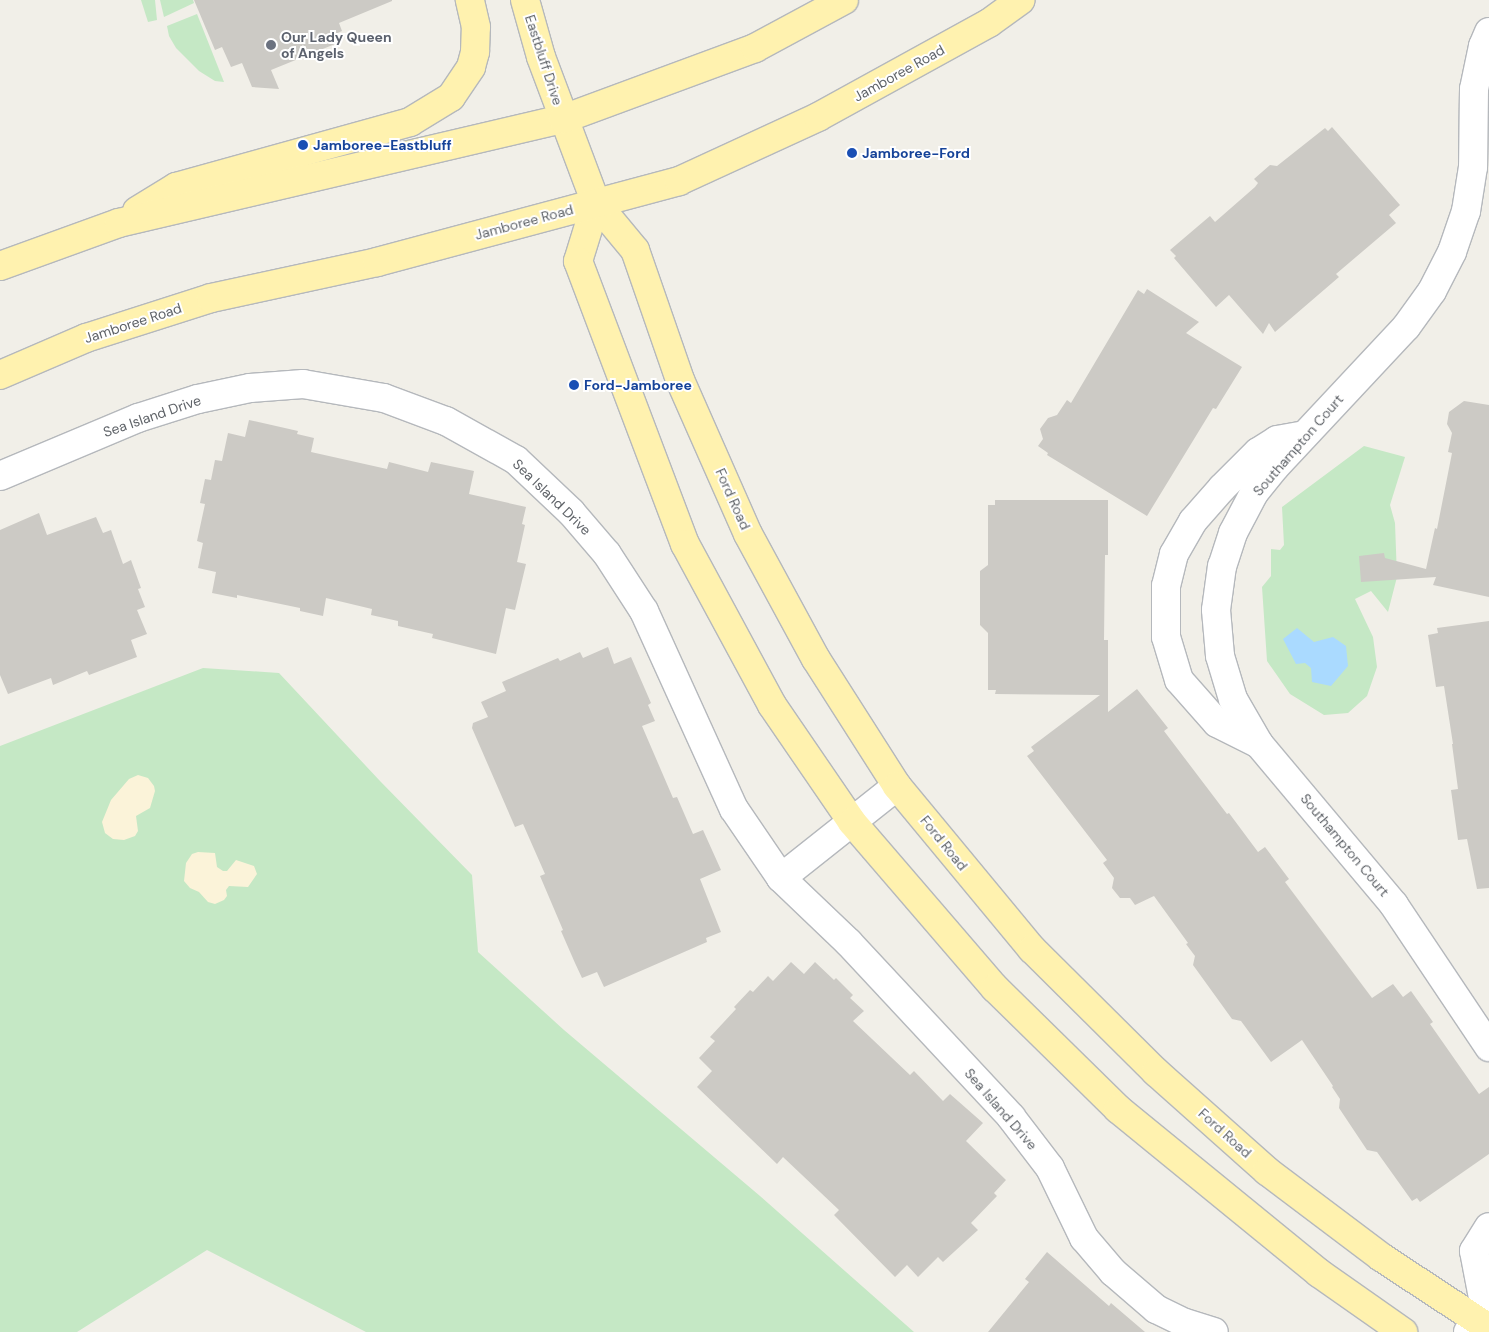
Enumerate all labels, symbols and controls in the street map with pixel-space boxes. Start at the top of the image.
street label: Eastbluff Drive [521,13,567,107]
place label: Our Lady Queen of Angels [281,29,392,62]
marker: Our Lady Queen of Angels [265,39,277,51]
street label: Jamboree Road [851,41,947,105]
place label: Jamboree-Eastbluff [313,137,452,153]
marker: Jamboree-Eastbluff [297,139,309,151]
place label: Jamboree-Ford [862,145,970,161]
marker: Jamboree-Ford [846,147,858,159]
street label: Jamboree Road [473,201,575,243]
street label: Jamboree Road [82,299,184,347]
place label: Ford-Jamboree [584,377,692,393]
marker: Ford-Jamboree [568,379,580,391]
street label: Sea Island Drive [101,391,203,441]
street label: Southampton Court [1249,391,1347,499]
street label: Sea Island Drive [509,455,595,539]
street label: Ford Road [712,466,754,532]
street label: Southampton Court [1297,790,1393,900]
street label: Ford Road [917,812,971,874]
street label: Sea Island Drive [961,1065,1041,1153]
street label: Ford Road [1195,1105,1255,1161]

